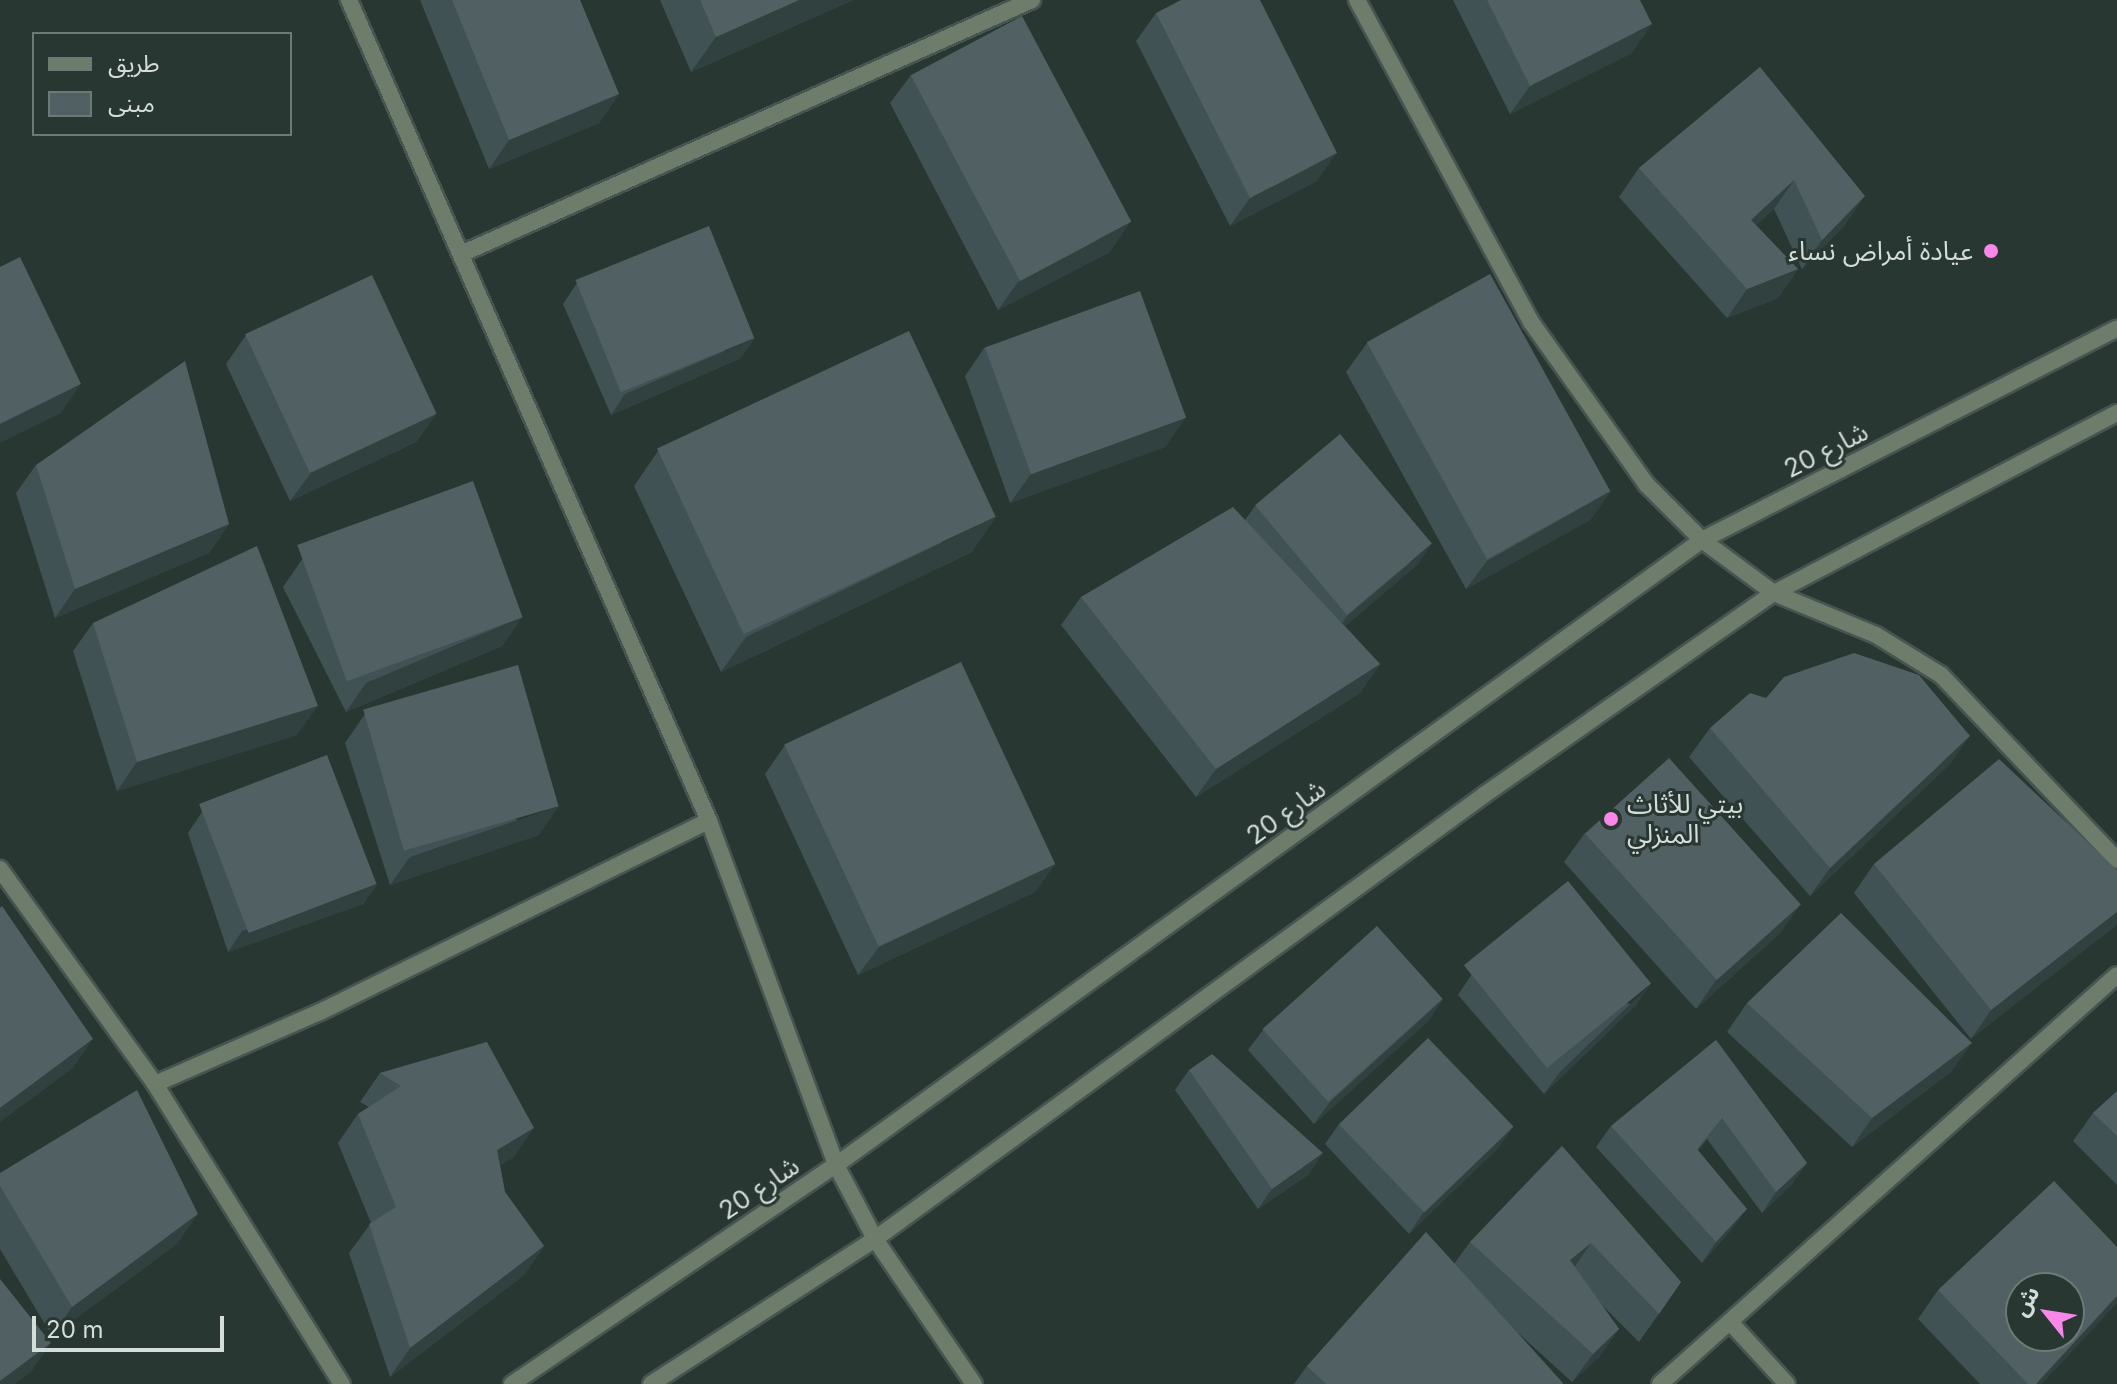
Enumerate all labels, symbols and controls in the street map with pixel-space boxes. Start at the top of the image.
legend [32,32,292,136]
text: طريق [108,49,160,78]
text: مبنى [108,89,155,118]
place label: عيادة أمراض نساء [1788,235,1973,267]
marker: عيادة أمراض نساء [1980,240,2002,262]
street label: شارع 20 [1779,416,1873,484]
street label: شارع 20 [1240,773,1332,851]
place label: بيتي للأثاث المنزلي [1627,788,1743,850]
marker: بيتي للأثاث المنزلي [1602,810,1620,828]
street label: شارع 20 [713,1150,805,1226]
north arrow [2005,1272,2085,1352]
text: ش [2007,1281,2045,1321]
scale bar [36,1300,228,1350]
text: 20 m [46,1315,104,1344]

